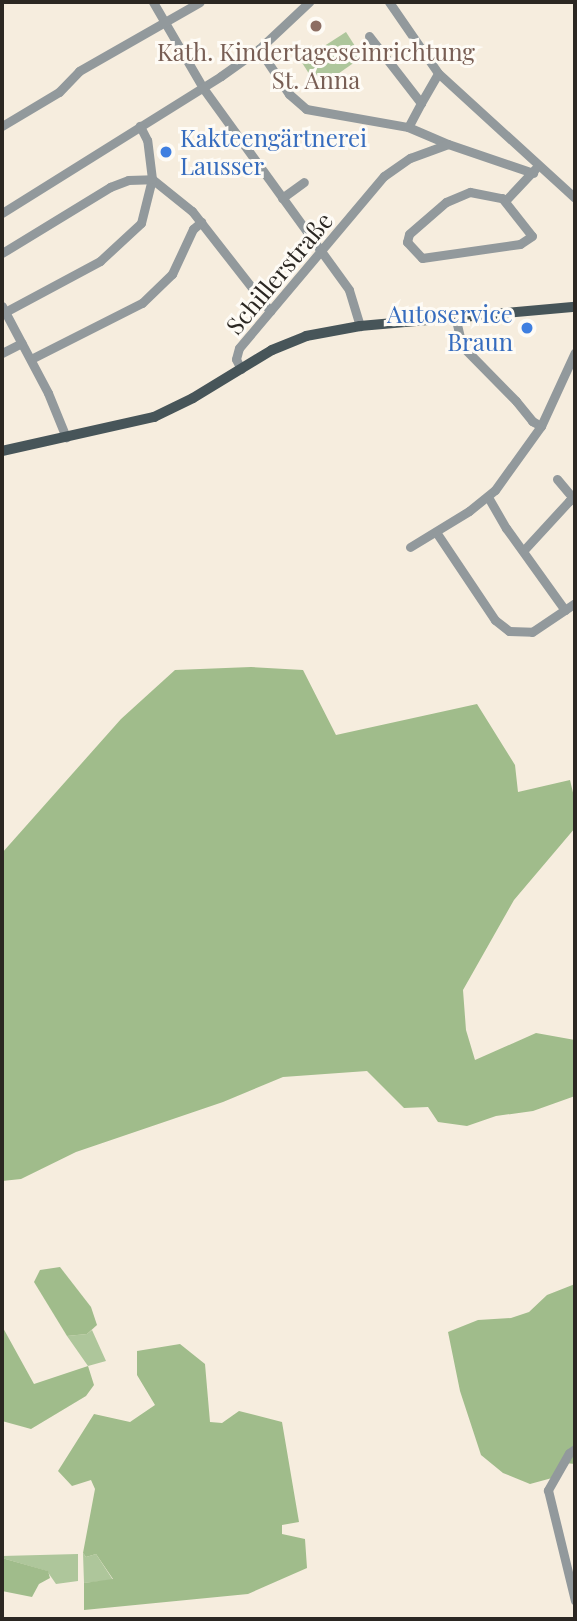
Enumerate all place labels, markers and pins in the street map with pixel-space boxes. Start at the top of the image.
marker: Kath. Kindertageseinrichtung St. Anna [308,18,324,34]
place label: Kath. Kindertageseinrichtung St. Anna [157,38,475,94]
place label: Kakteengärtnerei Lausser [180,124,367,180]
marker: Kakteengärtnerei Lausser [158,144,174,160]
place label: Autoservice Braun [387,300,513,356]
marker: Autoservice Braun [519,320,535,336]

